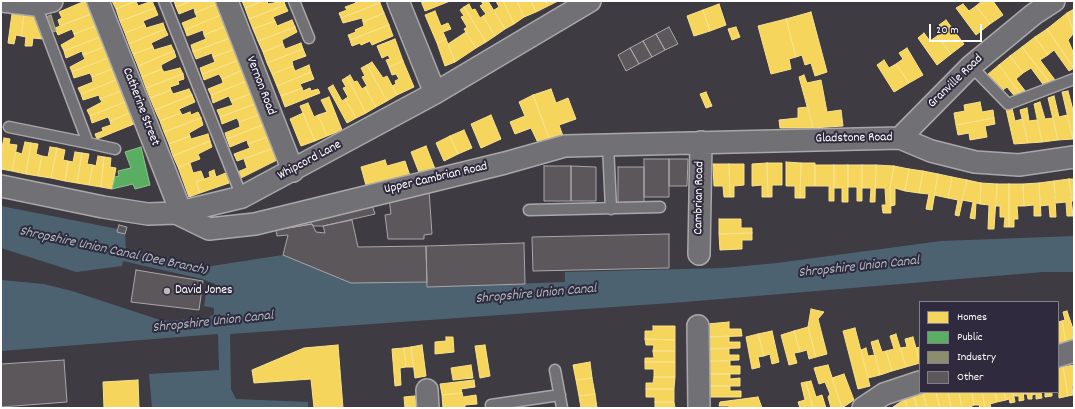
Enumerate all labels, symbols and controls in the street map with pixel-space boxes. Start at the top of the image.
scale bar [931,16,984,42]
text: 20 m [936,22,959,39]
street label: Granville Road [925,52,987,112]
street label: Vernon Road [242,54,278,118]
street label: Catherine Street [118,66,162,148]
street label: Gladstone Road [815,131,893,147]
street label: Whipcord Lane [276,138,344,184]
street label: Upper Cambrian Road [383,160,489,198]
street label: Cambrian Road [692,161,708,235]
water label: Shropshire Union Canal (Dee Branch) [18,224,208,280]
water label: Shropshire Union Canal [798,253,920,283]
water label: Shropshire Union Canal [475,281,597,309]
place label: David Jones [175,283,232,299]
marker: David Jones [162,286,172,296]
legend [919,301,1059,393]
water label: Shropshire Union Canal [152,308,274,338]
text: Homes [957,309,987,326]
text: Public [957,329,983,346]
text: Industry [957,349,996,366]
text: Other [957,369,984,386]

